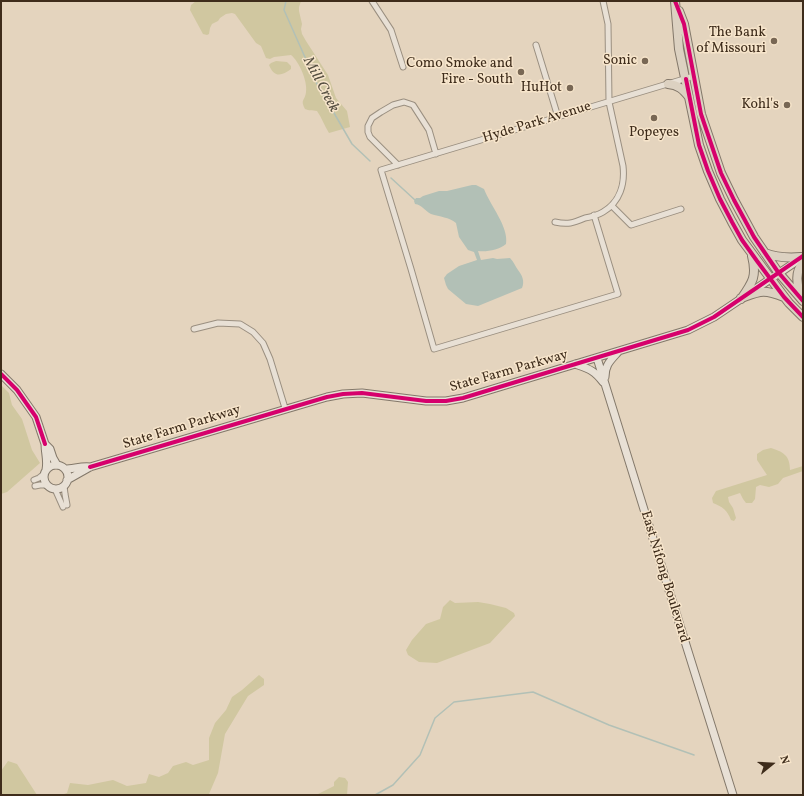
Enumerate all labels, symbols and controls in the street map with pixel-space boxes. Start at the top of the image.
place label: The Bank of Missouri [696,25,766,58]
marker: The Bank of Missouri [769,36,779,46]
place label: Sonic [603,53,637,69]
water label: Mill Creek [298,54,342,116]
place label: Como Smoke and Fire - South [406,56,513,88]
marker: Sonic [640,56,650,66]
marker: Como Smoke and Fire - South [516,67,526,77]
place label: HuHot [521,80,562,96]
marker: HuHot [565,83,575,93]
place label: Kohl's [741,97,779,113]
street label: Hyde Park Avenue [481,99,593,147]
marker: Kohl's [782,100,792,110]
marker: Popeyes [649,113,659,123]
place label: Popeyes [629,125,679,141]
street label: State Farm Parkway [448,347,570,397]
street label: State Farm Parkway [121,402,243,454]
street label: East Nifong Boulevard [636,509,692,645]
north arrow [752,744,792,784]
text: N [776,754,792,766]

